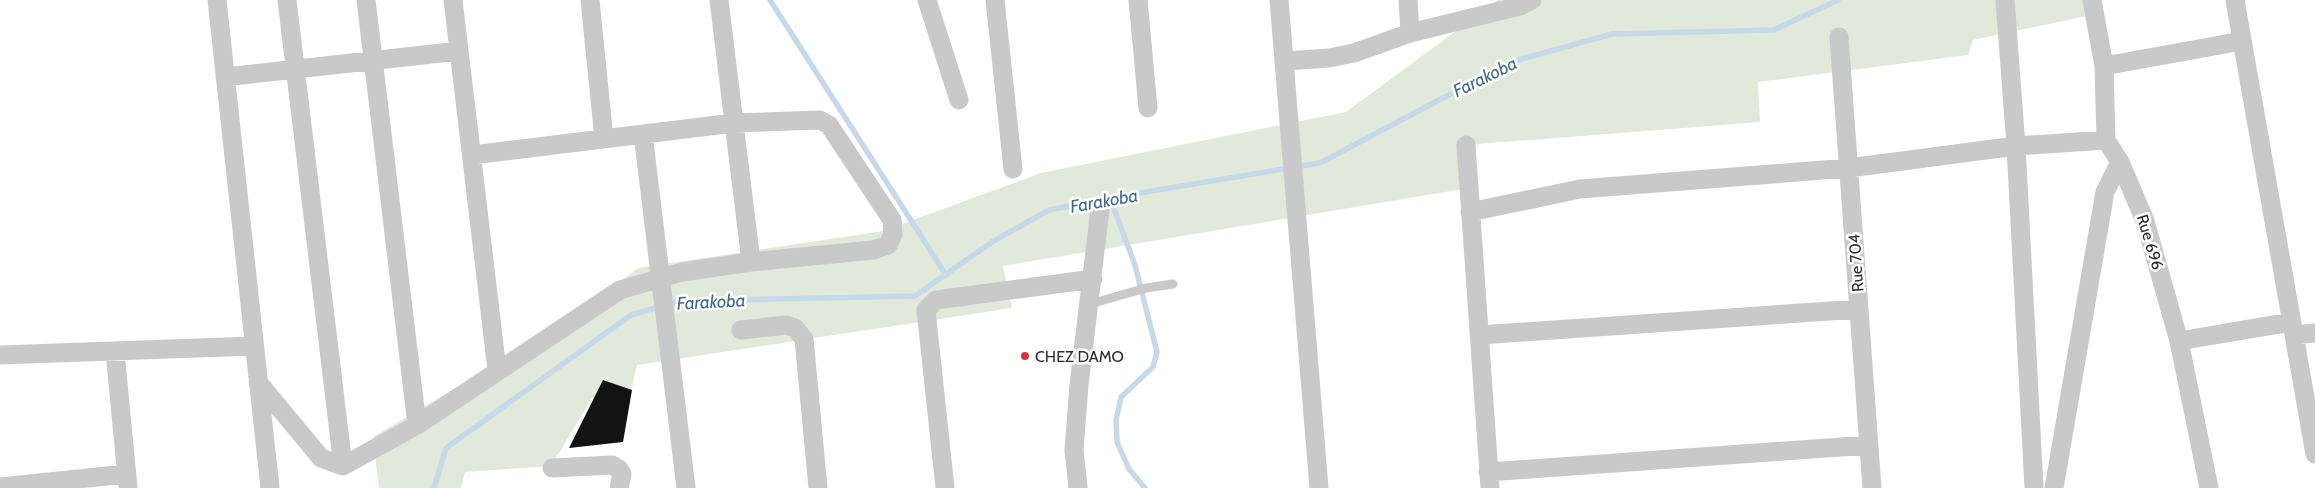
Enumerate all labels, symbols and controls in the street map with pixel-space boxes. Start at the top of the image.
water label: Farakoba [1449,52,1521,102]
water label: Farakoba [1068,184,1140,218]
street label: Rue 696 [2133,212,2167,272]
street label: Rue 704 [1845,233,1867,293]
water label: Farakoba [676,289,746,315]
place label: CHEZ DAMO [1035,347,1124,366]
marker: CHEZ DAMO [1019,350,1031,362]

